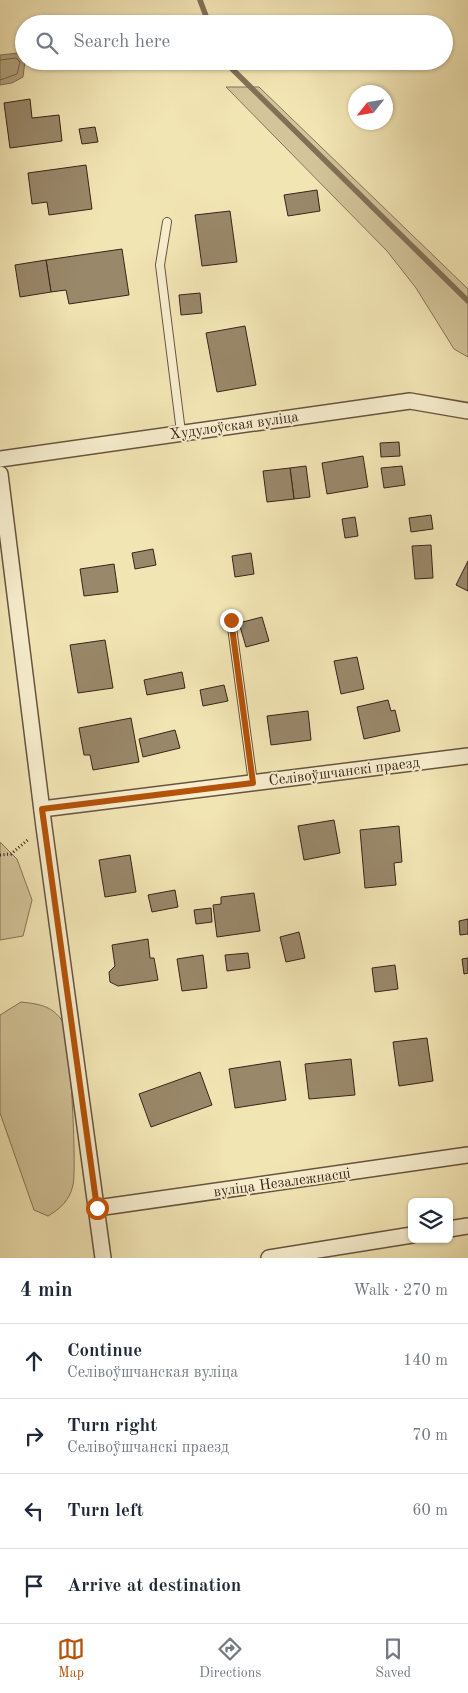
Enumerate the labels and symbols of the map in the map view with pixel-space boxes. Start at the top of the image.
north arrow [348,85,393,130]
street label: Худулоўская вуліца [169,410,300,443]
route end [220,609,243,632]
street label: Селівоўшчанскі праезд [268,756,421,789]
street label: вуліца Незалежнасці [213,1166,352,1201]
route start [86,1197,109,1220]

